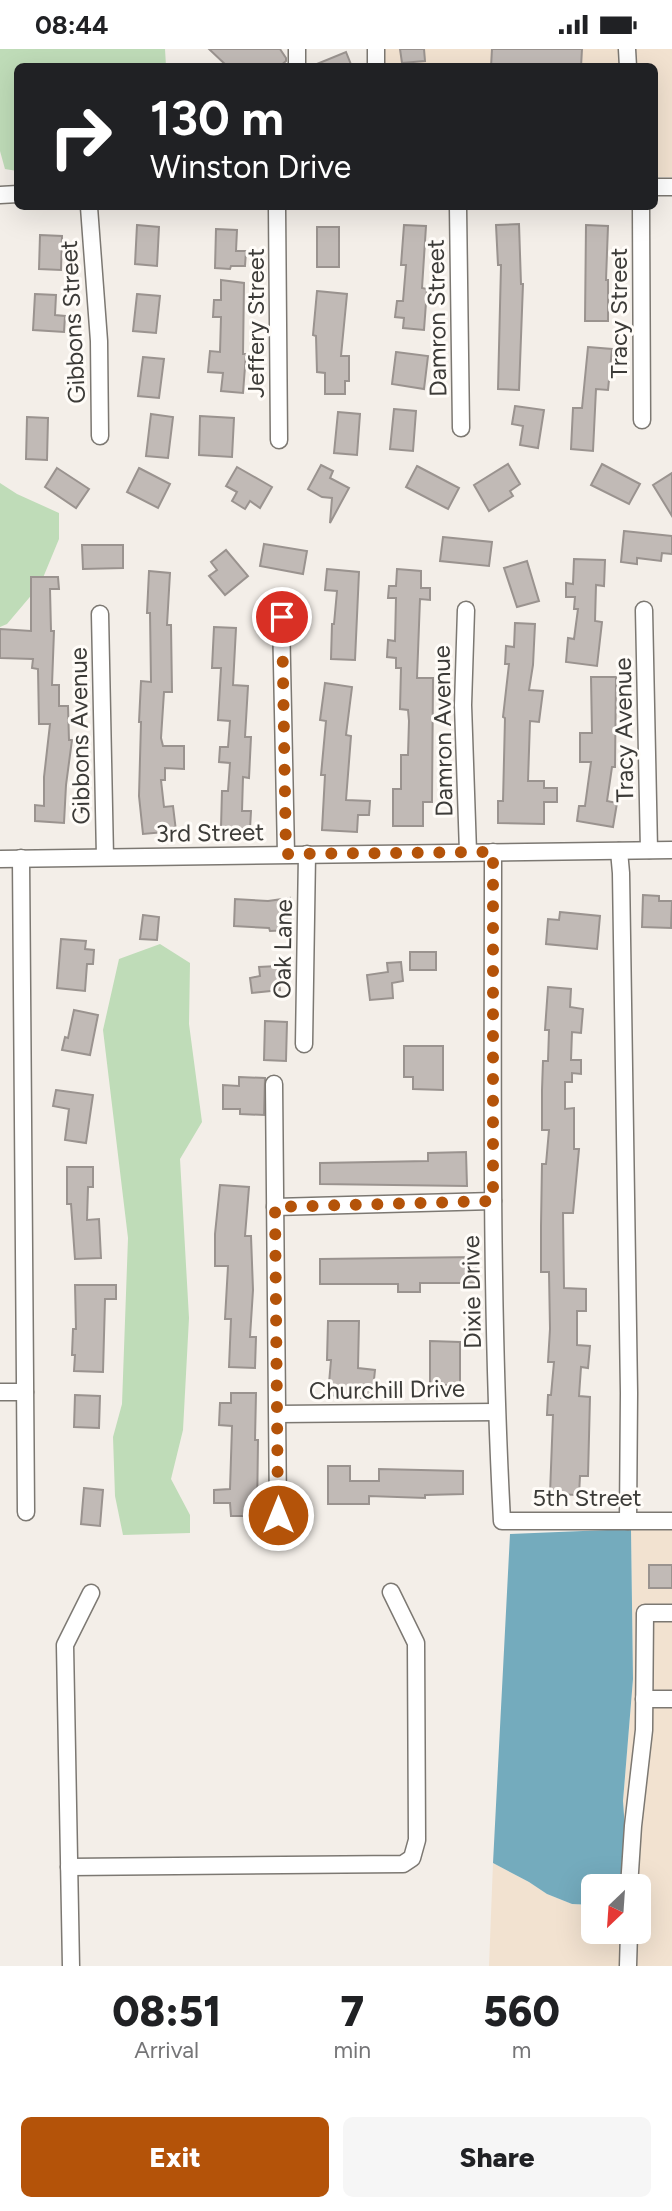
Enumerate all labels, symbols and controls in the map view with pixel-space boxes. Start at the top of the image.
text: 08:44 [35,9,109,41]
text: 130 m [150,88,284,147]
icon: right [35,91,126,182]
text: Winston Drive [150,148,351,186]
street label: Damron Street [421,239,452,397]
street label: Gibbons Street [54,240,91,404]
street label: Jeffery Street [241,248,270,398]
street label: Tracy Street [604,248,633,378]
pin [252,587,312,647]
icon: arrive [263,598,301,636]
street label: Damron Avenue [427,645,458,817]
street label: Gibbons Avenue [63,647,96,825]
street label: Tracy Avenue [608,657,639,803]
street label: 3rd Street [156,817,264,848]
street label: Oak Lane [267,899,298,999]
street label: Dixie Drive [456,1235,487,1349]
street label: Churchill Drive [309,1374,465,1405]
position arrow [241,1478,315,1552]
street label: 5th Street [532,1483,642,1512]
north arrow [581,1874,651,1944]
map controls [581,1874,651,1944]
text: 08:51 [112,1986,221,2037]
text: 7 [340,1986,364,2037]
text: 560 [483,1986,560,2037]
text: Arrival [134,2036,199,2064]
text: min [333,2036,371,2064]
text: m [512,2036,531,2064]
button: Exit [21,2117,329,2197]
button: Share [343,2117,651,2197]

